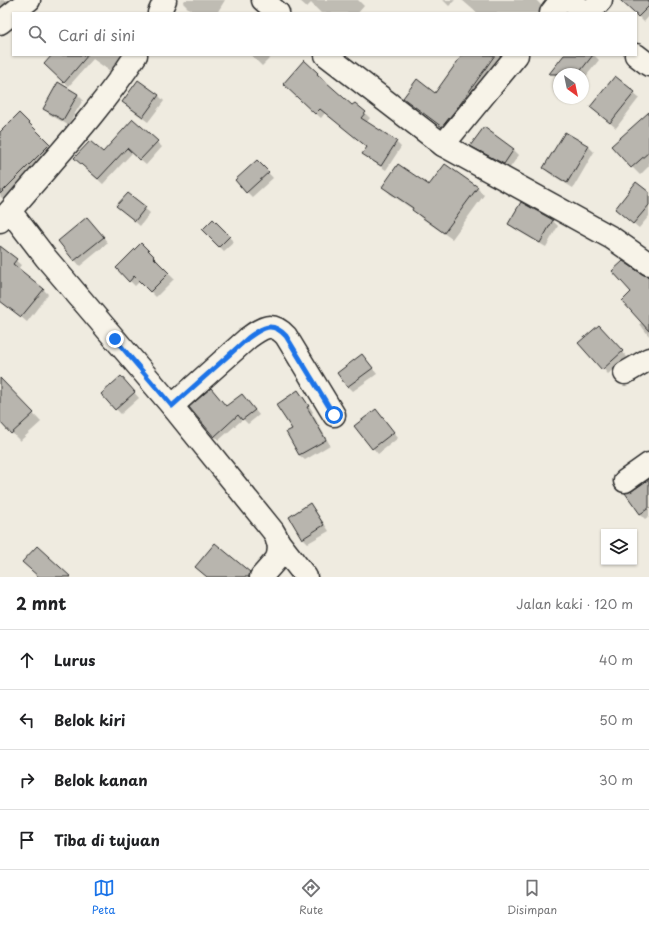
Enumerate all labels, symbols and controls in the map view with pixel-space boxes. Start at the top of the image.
search box [12,12,637,56]
icon: search [26,23,48,45]
text: Cari di sini [58,23,135,46]
north arrow [553,68,589,104]
route end [106,330,124,348]
route start [325,406,343,424]
map controls [601,529,637,565]
button: layers [601,529,637,565]
text: 2 mnt [16,590,67,616]
text: Jalan kaki · 120 m [516,594,633,613]
text: Lurus [54,648,95,671]
icon: ahead [16,649,38,671]
text: 40 m [599,650,633,669]
text: Belok kiri [54,708,125,731]
icon: left [16,709,38,731]
text: 50 m [599,710,633,729]
text: Belok kanan [54,768,148,791]
icon: right [16,769,38,791]
text: 30 m [599,770,633,789]
text: Tiba di tujuan [54,828,160,851]
icon: arrive [16,829,38,851]
tab: Peta [92,877,115,918]
tab: Rute [299,877,323,918]
tab: Disimpan [507,877,557,918]

